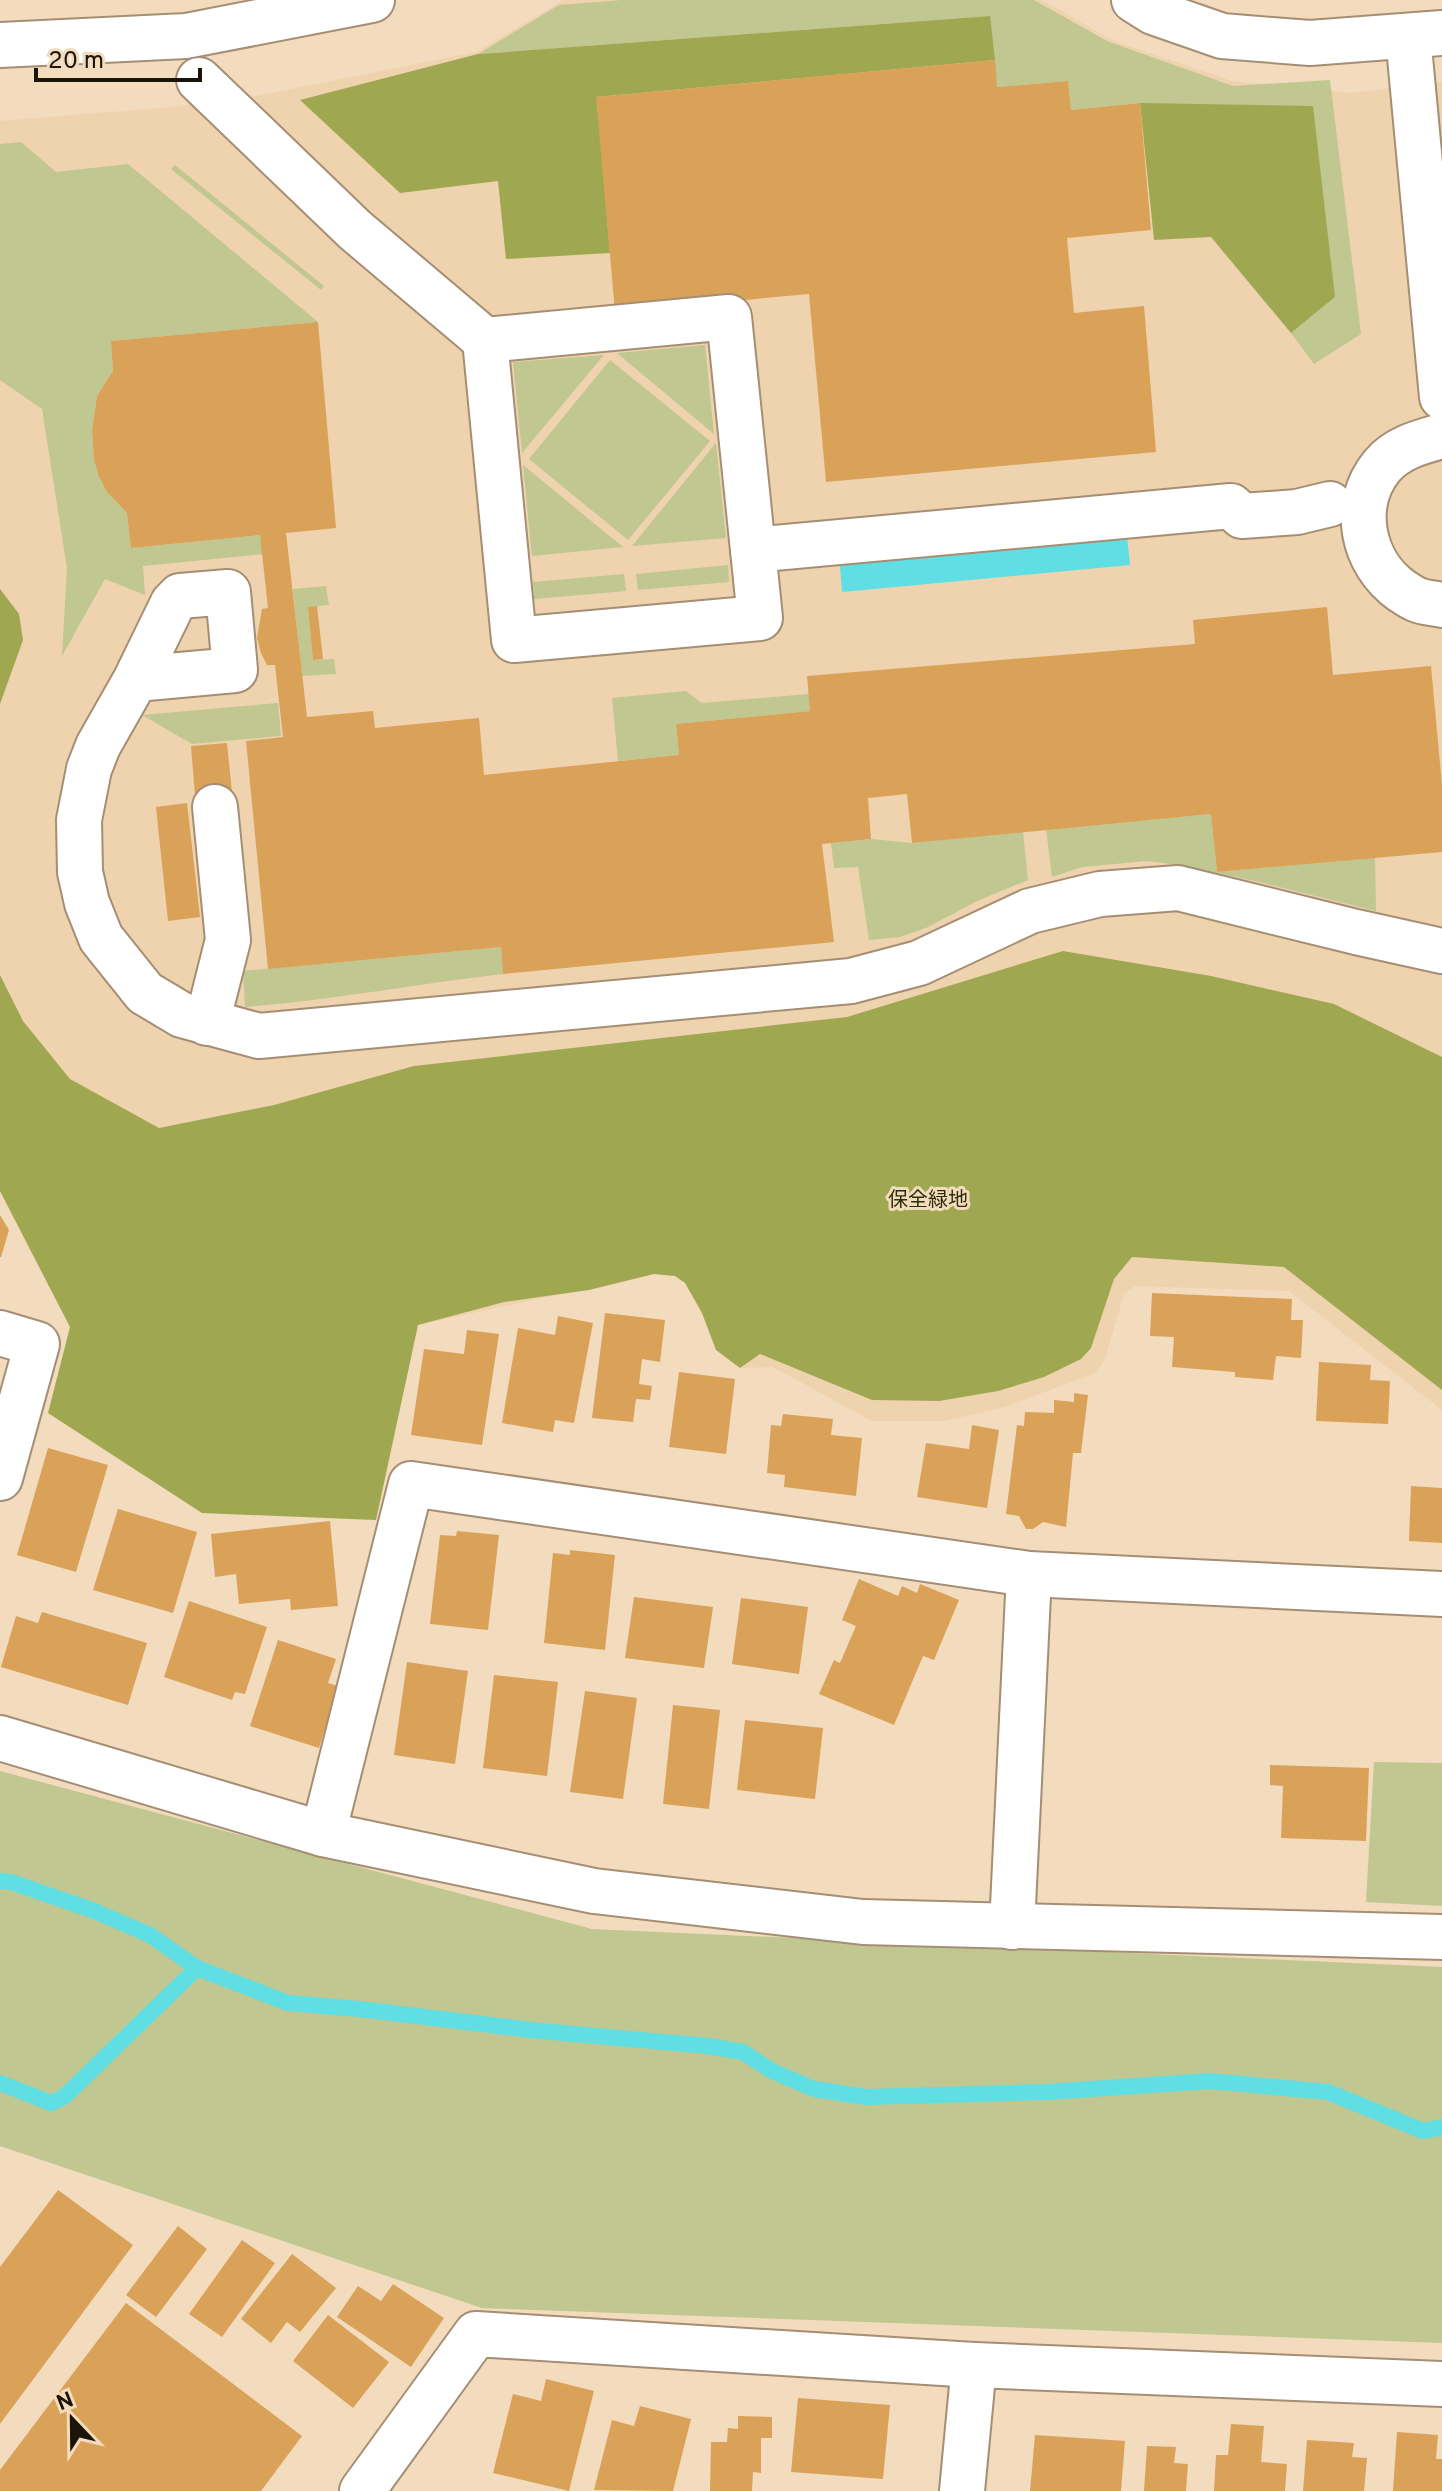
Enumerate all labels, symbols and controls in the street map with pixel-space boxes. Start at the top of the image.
scale bar [36,32,200,82]
text: 20 m [48,47,104,77]
park label: 保全緑地 [888,1188,968,1214]
north arrow [32,2379,112,2459]
text: N [53,2387,78,2418]

